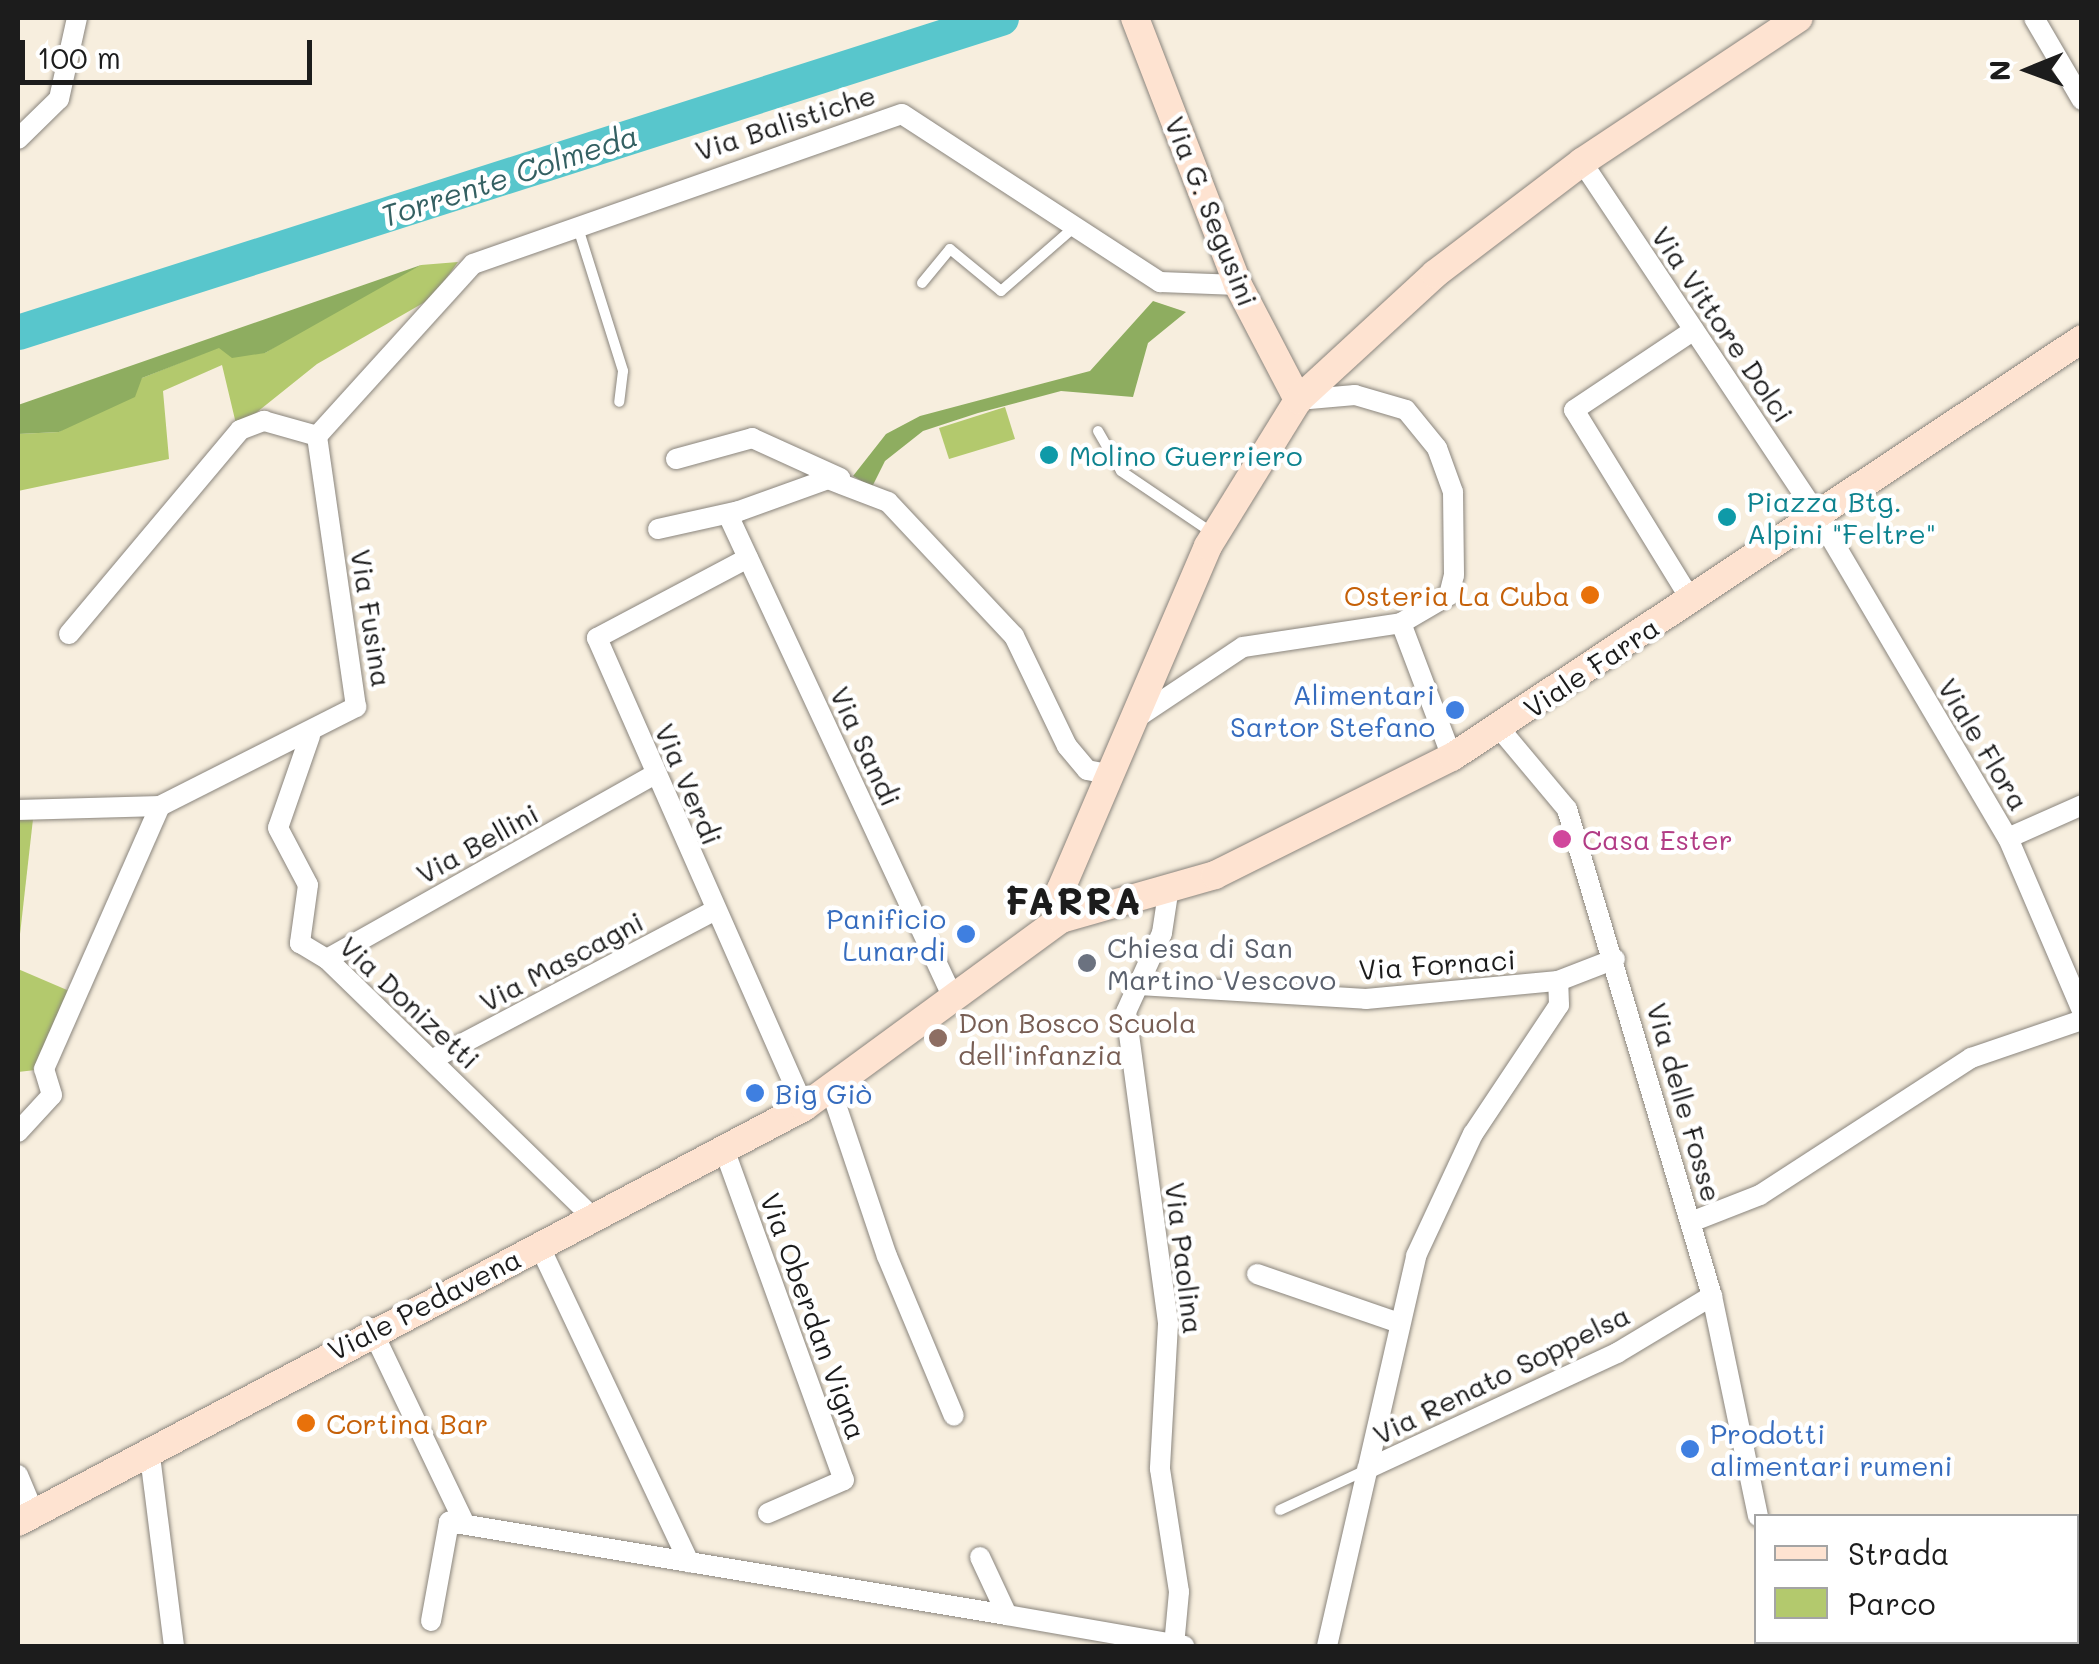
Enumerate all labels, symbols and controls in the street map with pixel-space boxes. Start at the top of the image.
scale bar [25,20,318,82]
north arrow [1979,20,2079,120]
text: 100 m [37,37,121,77]
text: N [1981,60,2017,81]
street label: Via Balistiche [691,77,879,167]
street label: Via G. Segusini [1159,111,1265,311]
water label: Torrente Colmeda [376,116,642,234]
street label: Via Vittore Dolci [1645,220,1801,428]
place label: Molino Guerriero [1069,438,1303,472]
marker: Molino Guerriero [1038,444,1060,466]
place label: Piazza Btg. Alpini "Feltre" [1747,484,1936,550]
marker: Piazza Btg. Alpini "Feltre" [1716,506,1738,528]
street label: Via Fusina [345,547,399,689]
place label: Osteria La Cuba [1344,578,1570,612]
marker: Osteria La Cuba [1579,584,1601,606]
street label: Viale Farra [1517,609,1665,725]
street label: Viale Flora [1931,672,2037,816]
place label: Alimentari Sartor Stefano [1230,677,1435,743]
street label: Via Sandi [824,681,908,811]
marker: Alimentari Sartor Stefano [1444,699,1466,721]
street label: Via Verdi [648,718,730,850]
street label: Via Bellini [410,796,544,890]
place label: Casa Ester [1582,822,1733,856]
marker: Casa Ester [1551,828,1573,850]
district label: FARRA [1005,878,1143,924]
place label: Panificio Lunardi [826,901,946,967]
street label: Via Mascagni [473,904,649,1018]
marker: Panificio Lunardi [955,923,977,945]
street label: Via Donizetti [333,929,487,1075]
place label: Chiesa di San Martino Vescovo [1107,930,1336,996]
street label: Via Fornaci [1357,942,1517,986]
marker: Chiesa di San Martino Vescovo [1076,952,1098,974]
street label: Via delle Fosse [1641,999,1729,1205]
place label: Don Bosco Scuola dell'infanzia [958,1005,1197,1071]
marker: Don Bosco Scuola dell'infanzia [927,1027,949,1049]
place label: Big Giò [775,1076,872,1110]
marker: Big Giò [744,1082,766,1104]
street label: Via Paolina [1159,1180,1211,1336]
street label: Via Oberdan Vigna [754,1188,874,1444]
street label: Viale Pedavena [322,1241,526,1367]
street label: Via Renato Soppelsa [1367,1297,1635,1451]
place label: Cortina Bar [326,1406,488,1440]
marker: Cortina Bar [295,1412,317,1434]
place label: Prodotti alimentari rumeni [1710,1416,1953,1482]
marker: Prodotti alimentari rumeni [1679,1438,1701,1460]
legend [1754,1514,2079,1644]
text: Strada [1848,1533,1950,1573]
text: Parco [1848,1583,1936,1623]

